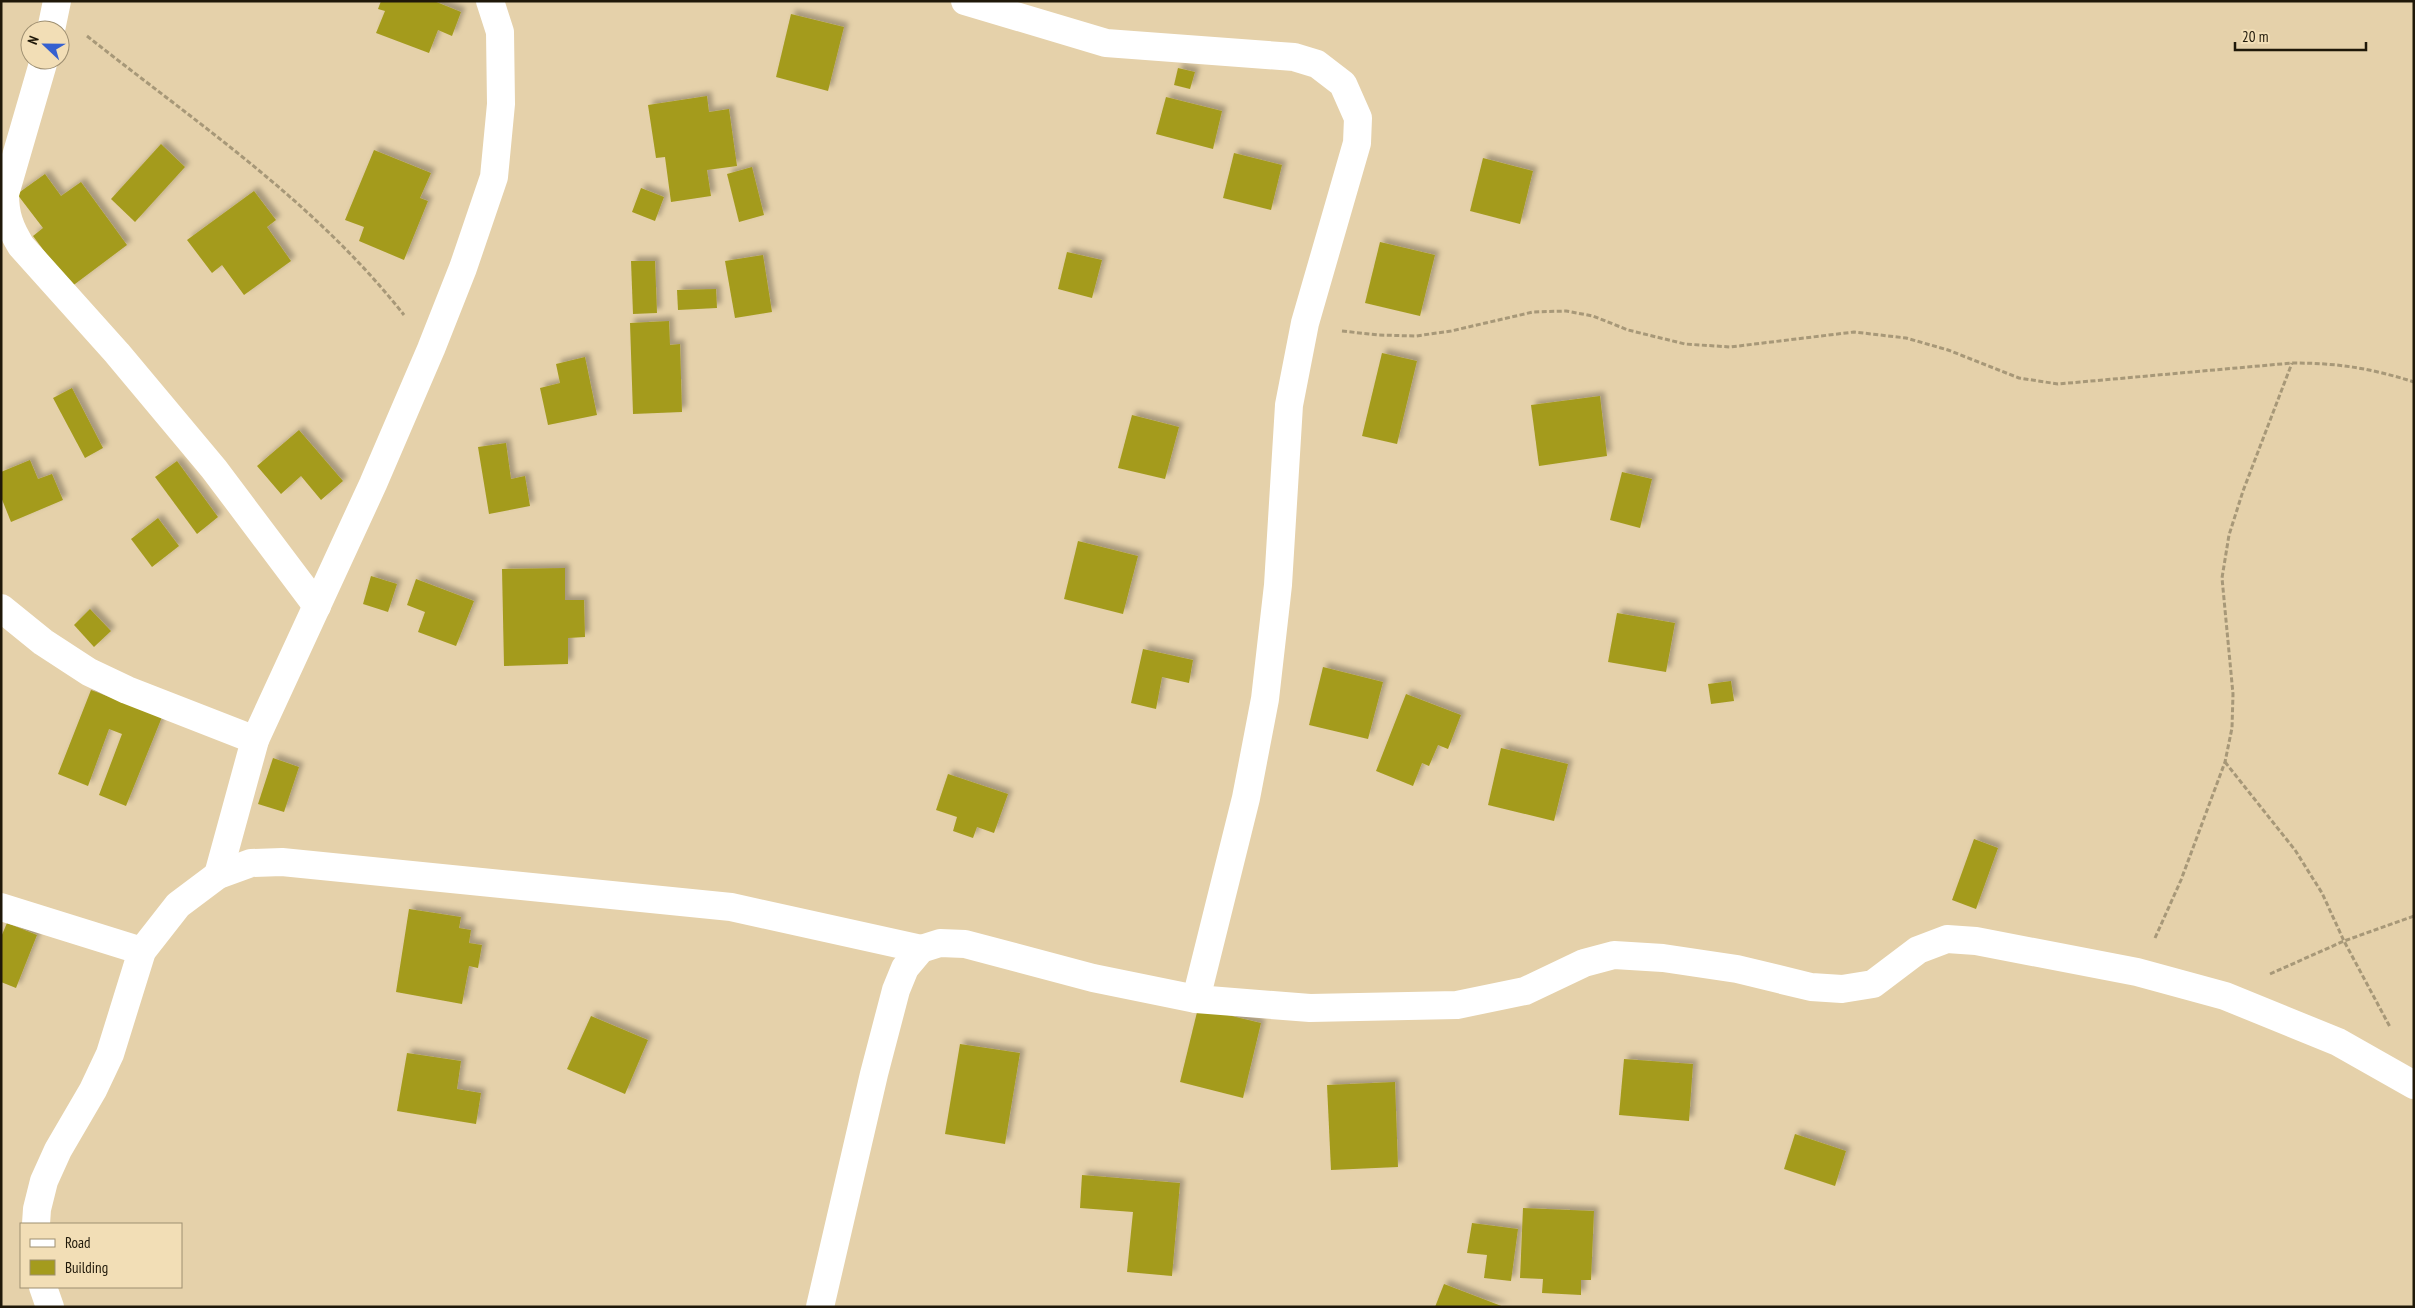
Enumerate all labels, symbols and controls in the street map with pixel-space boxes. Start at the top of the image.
north arrow [20,20,70,70]
scale bar [2235,20,2366,52]
text: 20 m [2242,27,2268,46]
text: N [23,33,43,47]
legend [20,1223,182,1288]
text: Road [65,1233,91,1252]
text: Building [65,1258,108,1277]

